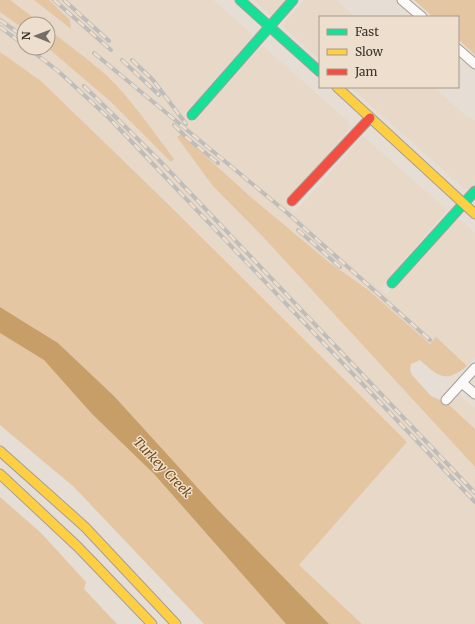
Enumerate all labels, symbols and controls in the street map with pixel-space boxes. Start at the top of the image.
north arrow [16,16,56,56]
legend [319,16,459,88]
text: Fast [355,24,379,39]
text: N [19,31,33,40]
text: Slow [355,44,384,59]
text: Jam [354,64,378,79]
water label: Turkey Creek [130,434,196,501]

